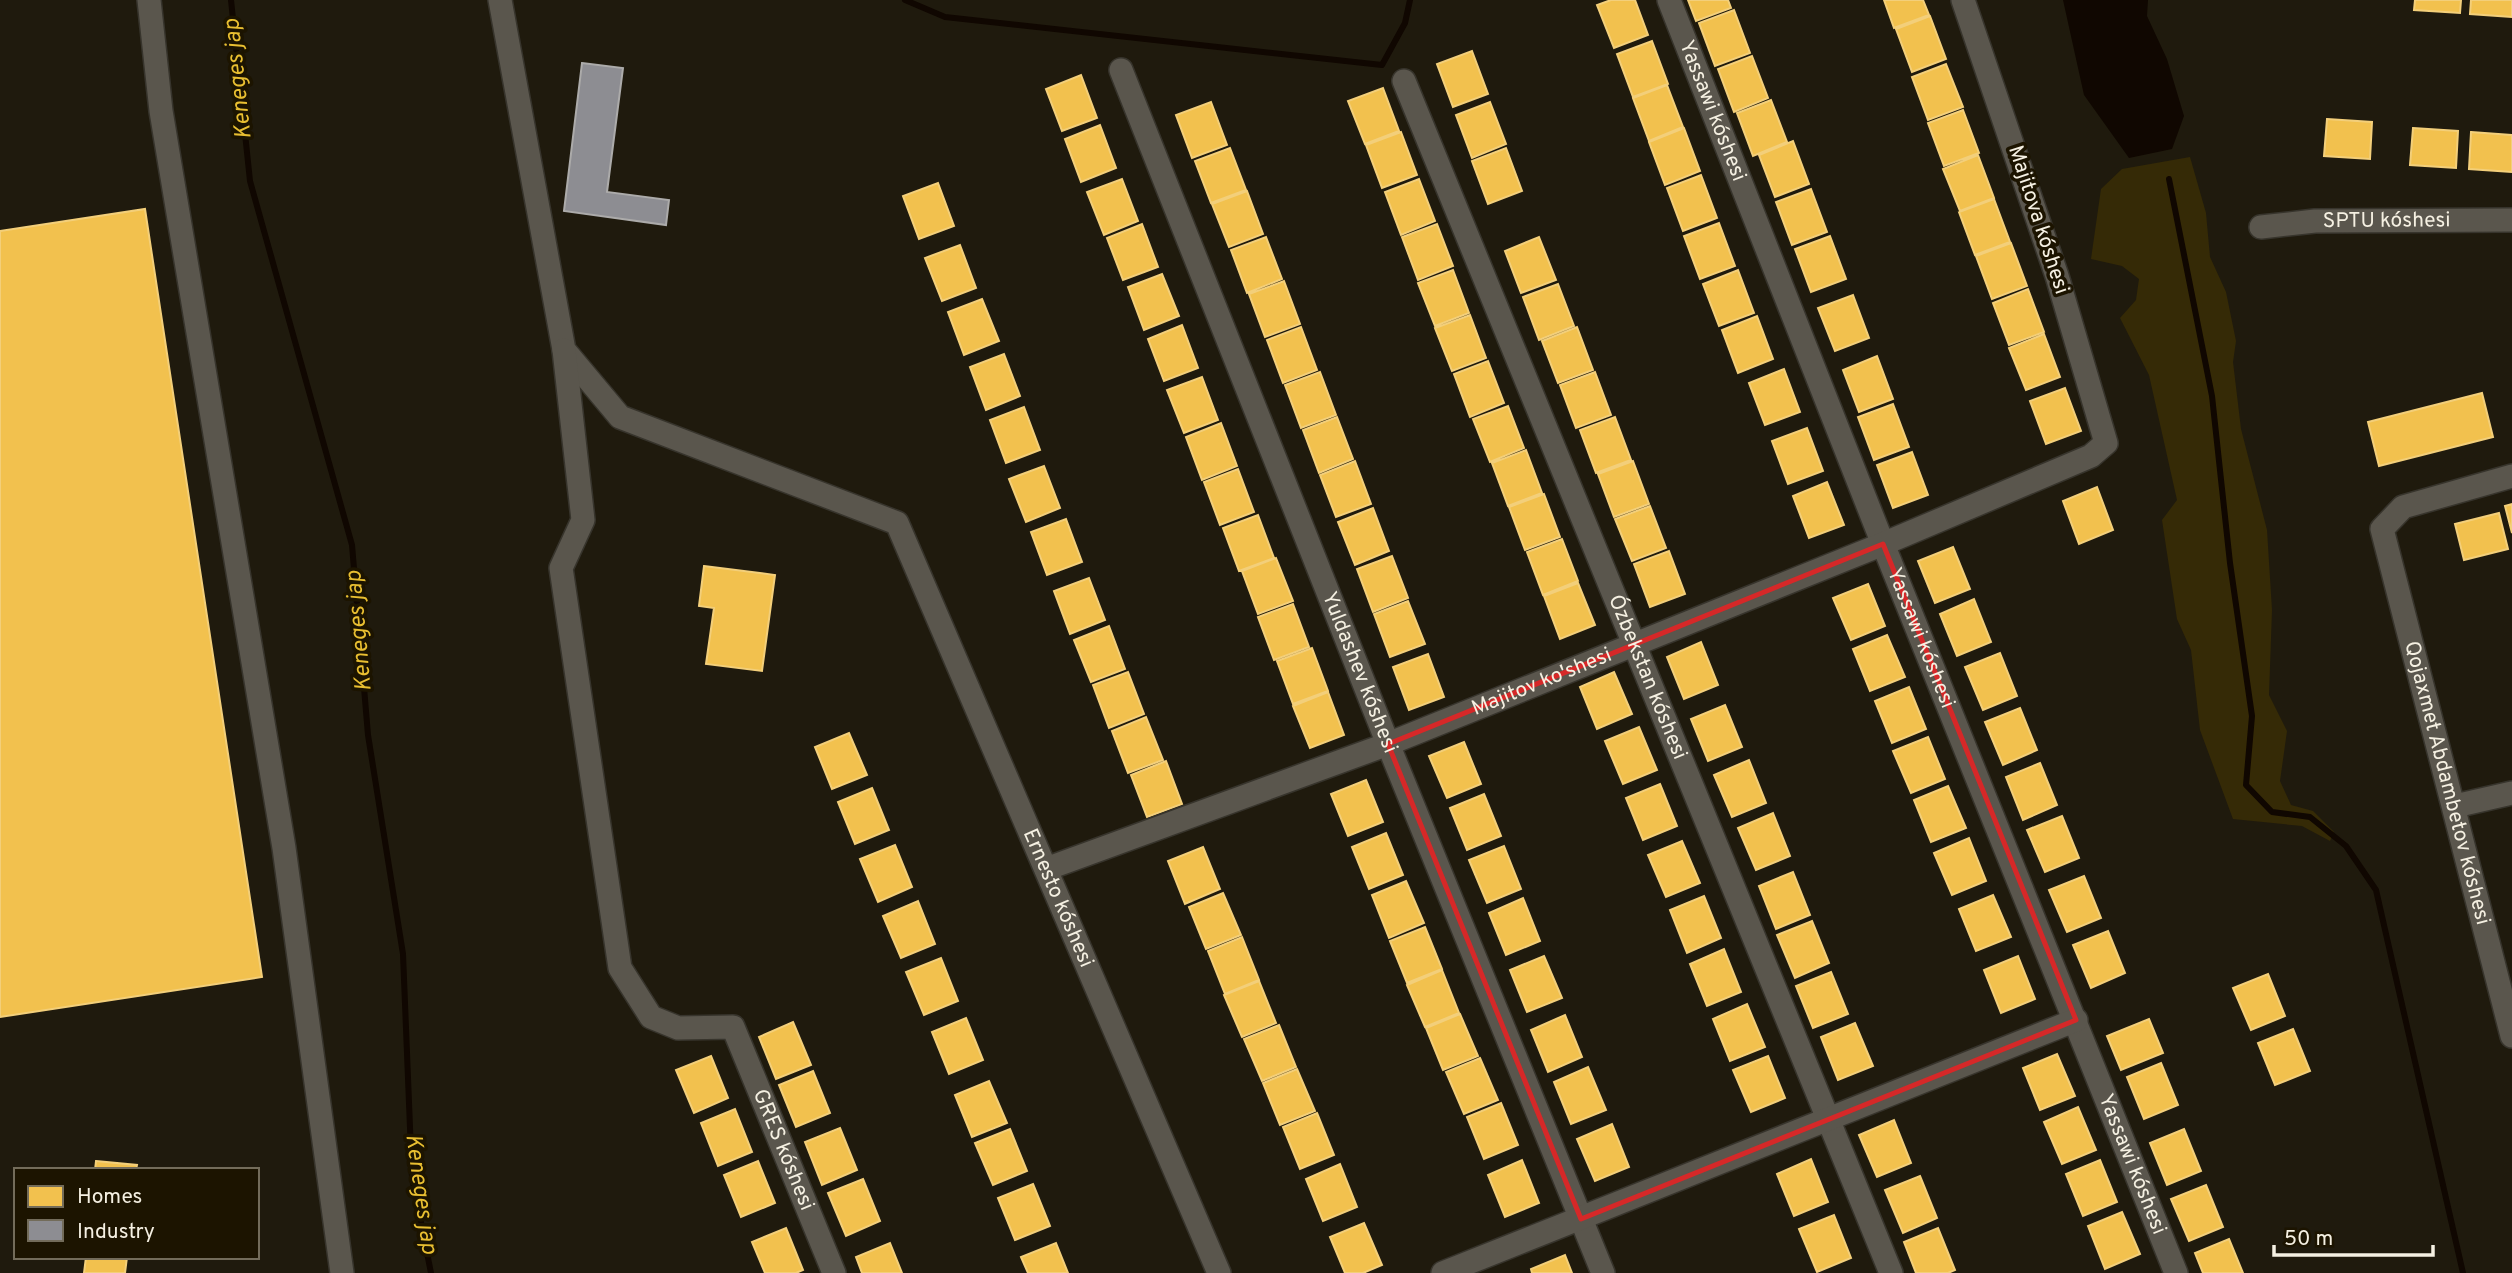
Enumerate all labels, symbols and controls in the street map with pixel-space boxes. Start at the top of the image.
water label: Keneges jap [218,17,260,141]
street label: Yassawi kóshesi [1673,36,1752,185]
street label: Majitova kóshesi [2001,142,2075,298]
street label: SPTU kóshesi [2323,207,2451,234]
street label: Yassawi kóshesi [1880,564,1961,712]
water label: Keneges jap [340,569,380,692]
street label: Yuldashev kóshesi [1316,588,1404,757]
street label: Ózbekstan kóshesi [1602,590,1693,764]
street label: Qojaxmet Abdambetov kóshesi [2398,638,2496,928]
street label: Majitov ko'shesi [1468,641,1616,722]
street label: Ernesto kóshesi [1016,825,1100,972]
street label: GRES kóshesi [746,1085,820,1214]
street label: Yassawi kóshesi [2092,1090,2173,1238]
water label: Keneges jap [397,1132,443,1256]
legend [14,1168,259,1259]
text: Homes [77,1184,142,1211]
scale bar [2274,1214,2433,1258]
text: Industry [77,1219,155,1246]
text: 50 m [2284,1226,2333,1253]

